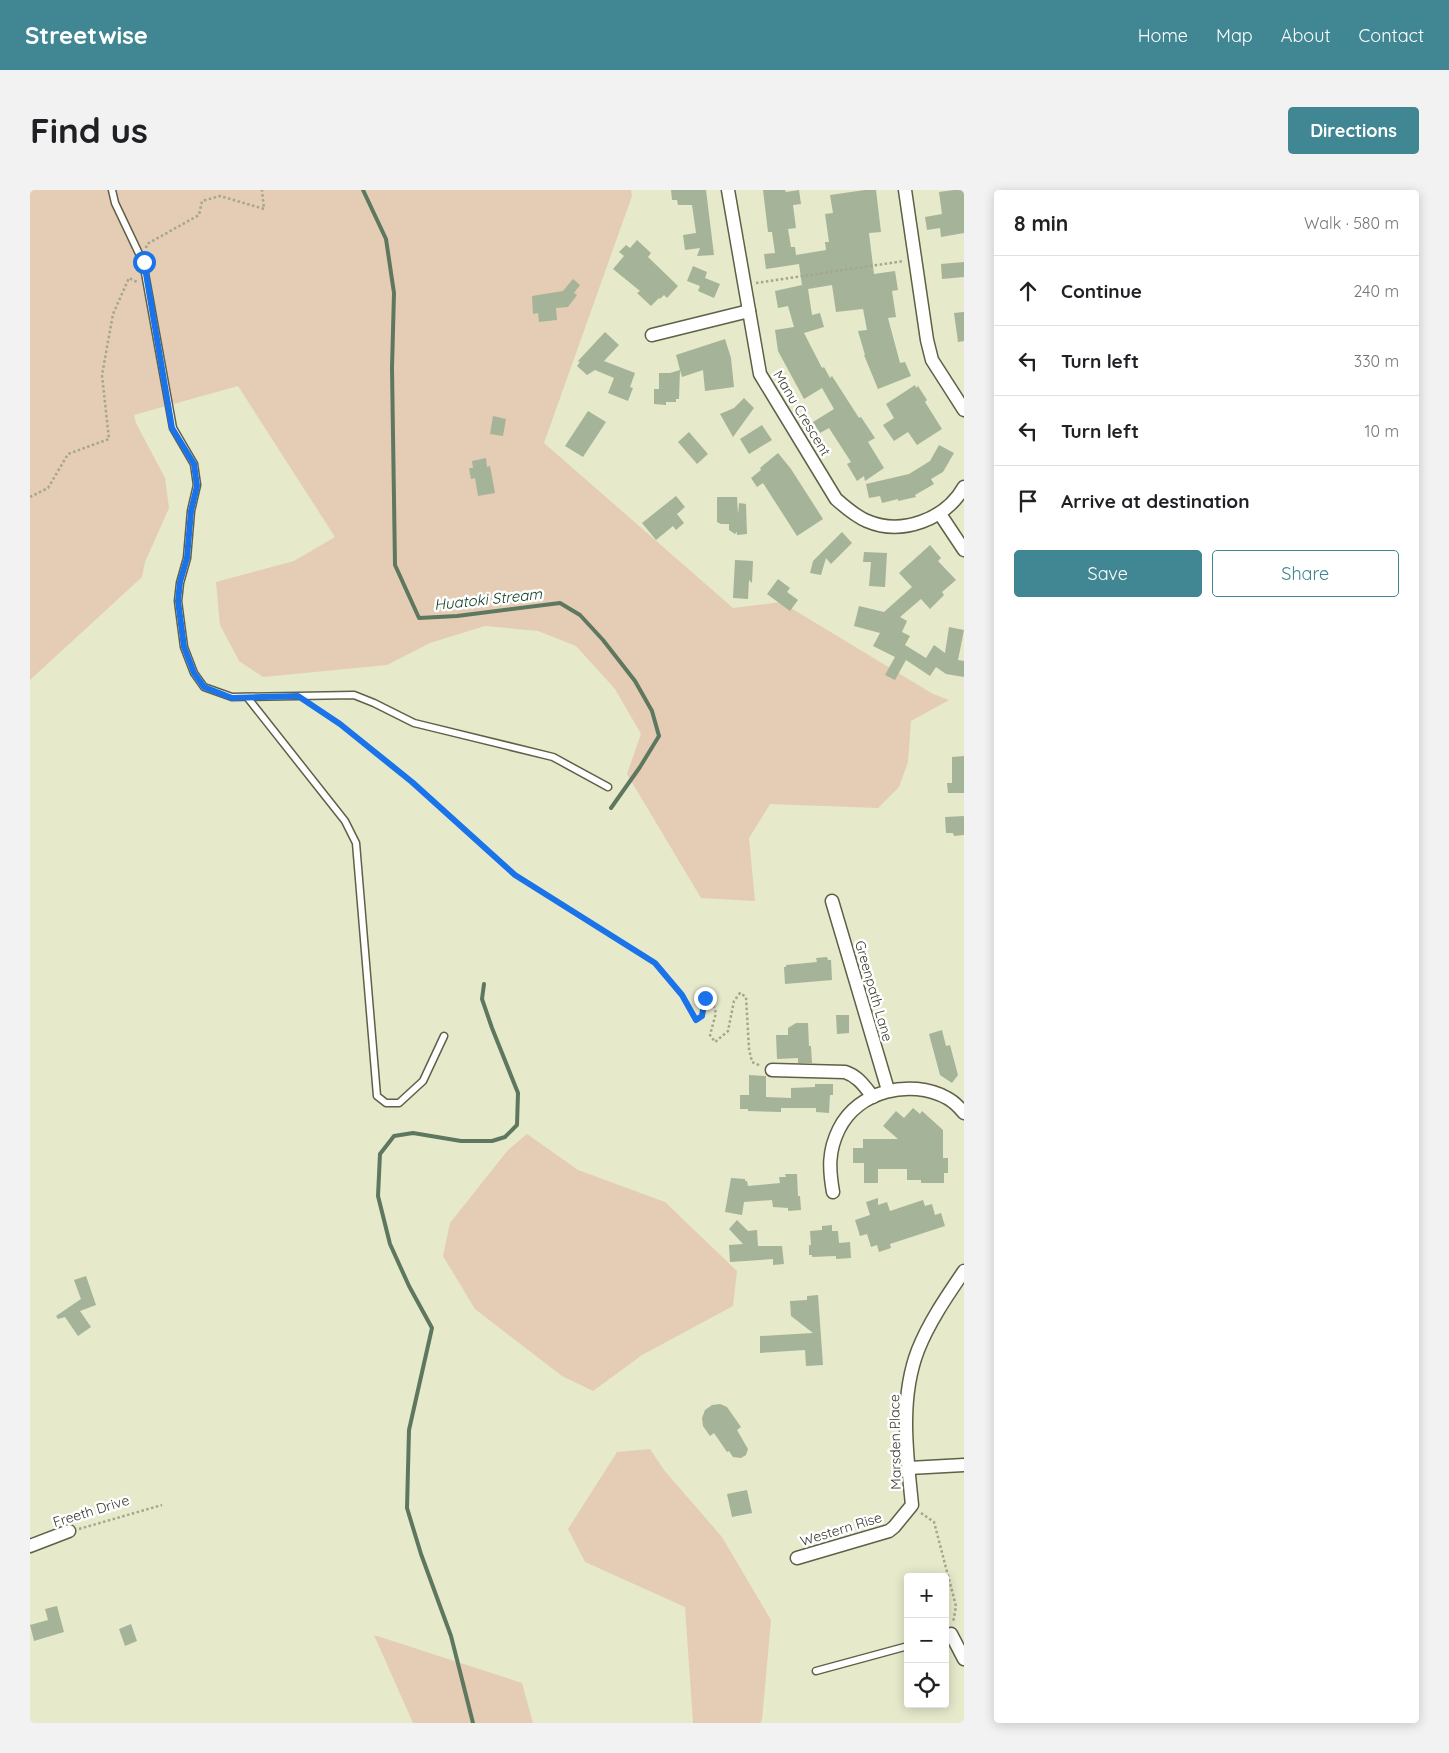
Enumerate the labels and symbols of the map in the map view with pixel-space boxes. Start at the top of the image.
route start [133,251,156,274]
street label: Manu Crescent [769,367,835,459]
water label: Huatoki Stream [433,584,543,614]
street label: Greenpath Lane [851,938,897,1044]
route end [694,987,717,1010]
street label: Marsden Place [885,1394,905,1490]
street label: Freeth Drive [51,1491,131,1531]
street label: Western Rise [798,1508,884,1550]

